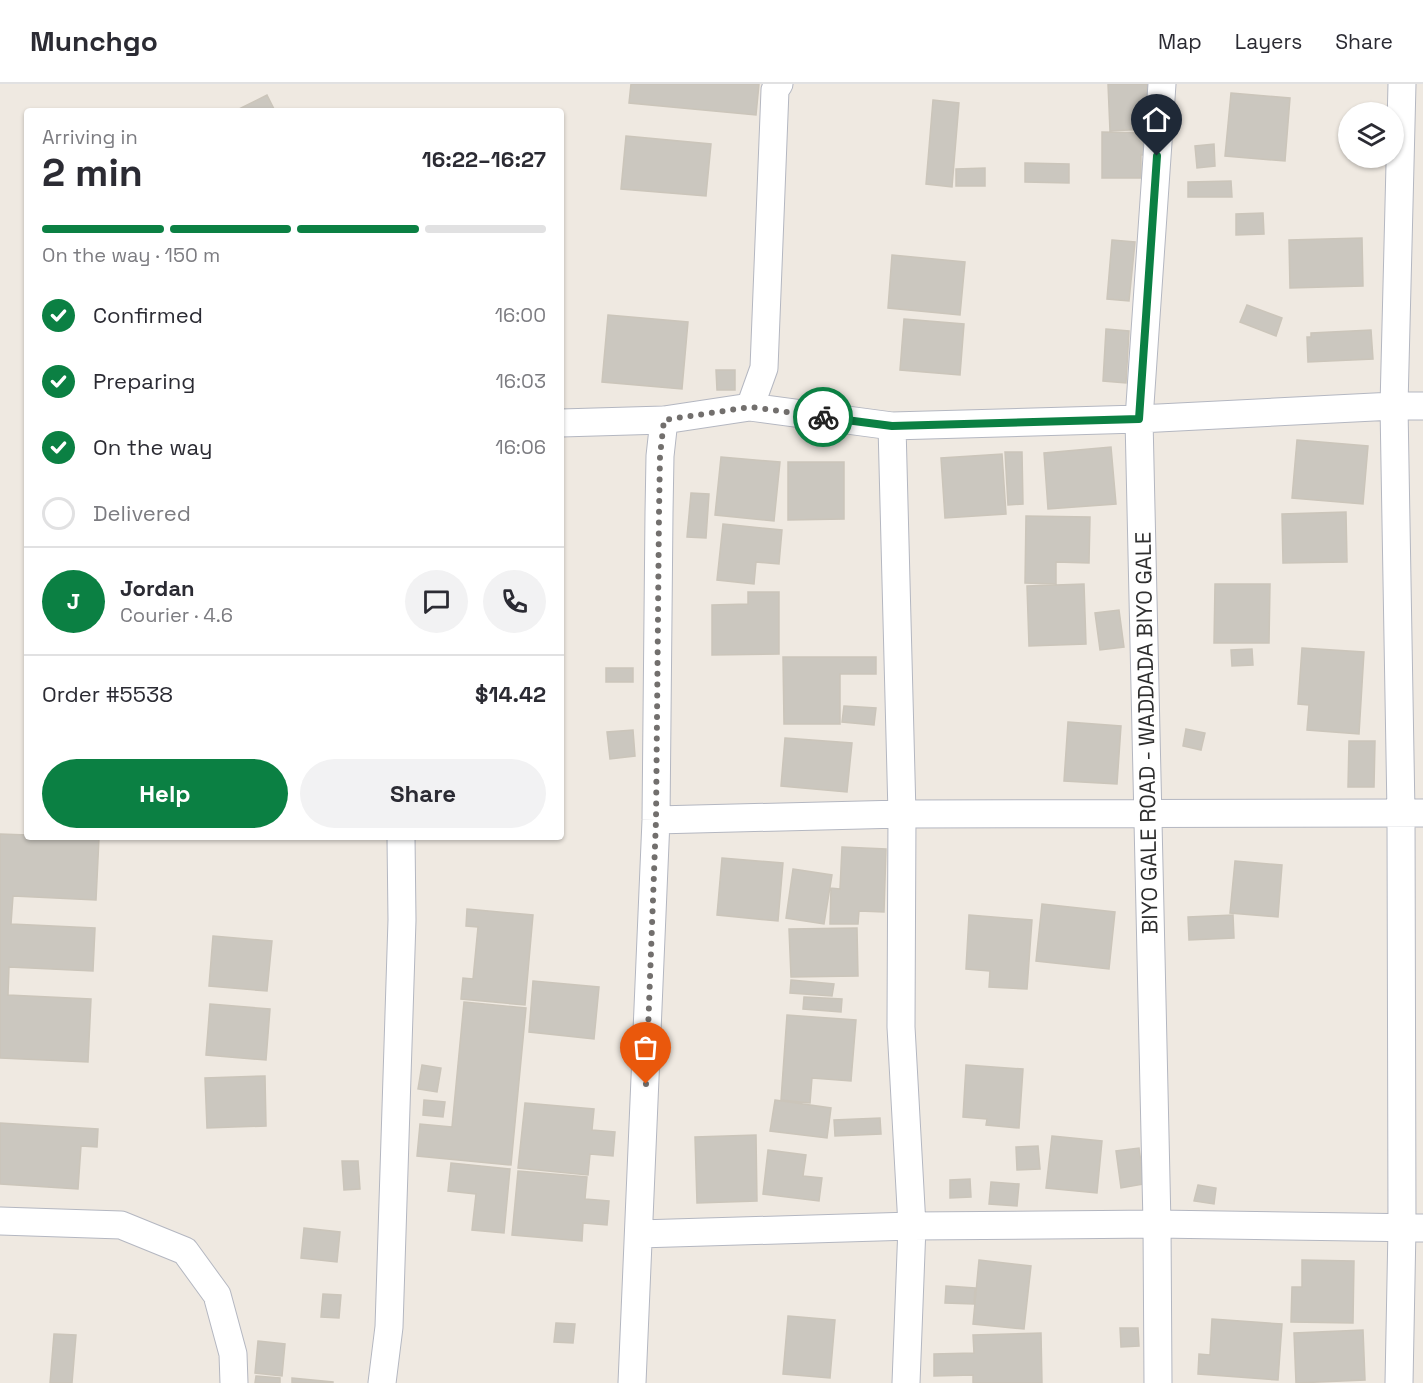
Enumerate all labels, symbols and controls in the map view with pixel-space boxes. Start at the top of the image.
text: Munchgo [30,23,158,59]
text: Map [1158,28,1202,55]
text: Layers [1235,28,1302,55]
text: Share [1335,28,1393,55]
pin [1131,94,1182,156]
map controls [1338,102,1404,168]
button: layers [1338,102,1404,168]
icon: home [1140,103,1173,136]
text: Arriving in [42,124,138,150]
text: 16:22–16:27 [422,145,546,173]
text: 2 min [42,148,143,197]
text: On the way · 150 m [42,242,220,268]
icon: check [42,299,75,332]
text: Confirmed [93,301,203,329]
text: 16:00 [495,302,546,328]
icon: check [42,365,75,398]
text: Preparing [93,367,195,395]
text: 16:03 [495,368,546,394]
courier [793,387,853,447]
icon: bike [807,401,840,434]
icon: check [42,431,75,464]
text: On the way [93,433,212,461]
text: 16:06 [495,434,546,460]
text: Delivered [93,499,191,527]
street label: BIYO GALE ROAD - WADDADA BIYO GALE [1128,532,1164,934]
button: chat [405,570,468,633]
button: phone [483,570,546,633]
text: Jordan [120,574,195,602]
text: J [67,587,80,615]
text: Courier · 4.6 [120,602,233,628]
text: Order #5538 [42,680,173,708]
text: $14.42 [475,680,546,708]
button: Help [42,759,288,828]
button: Share [300,759,546,828]
pin [620,1022,671,1084]
icon: bag [629,1031,662,1064]

